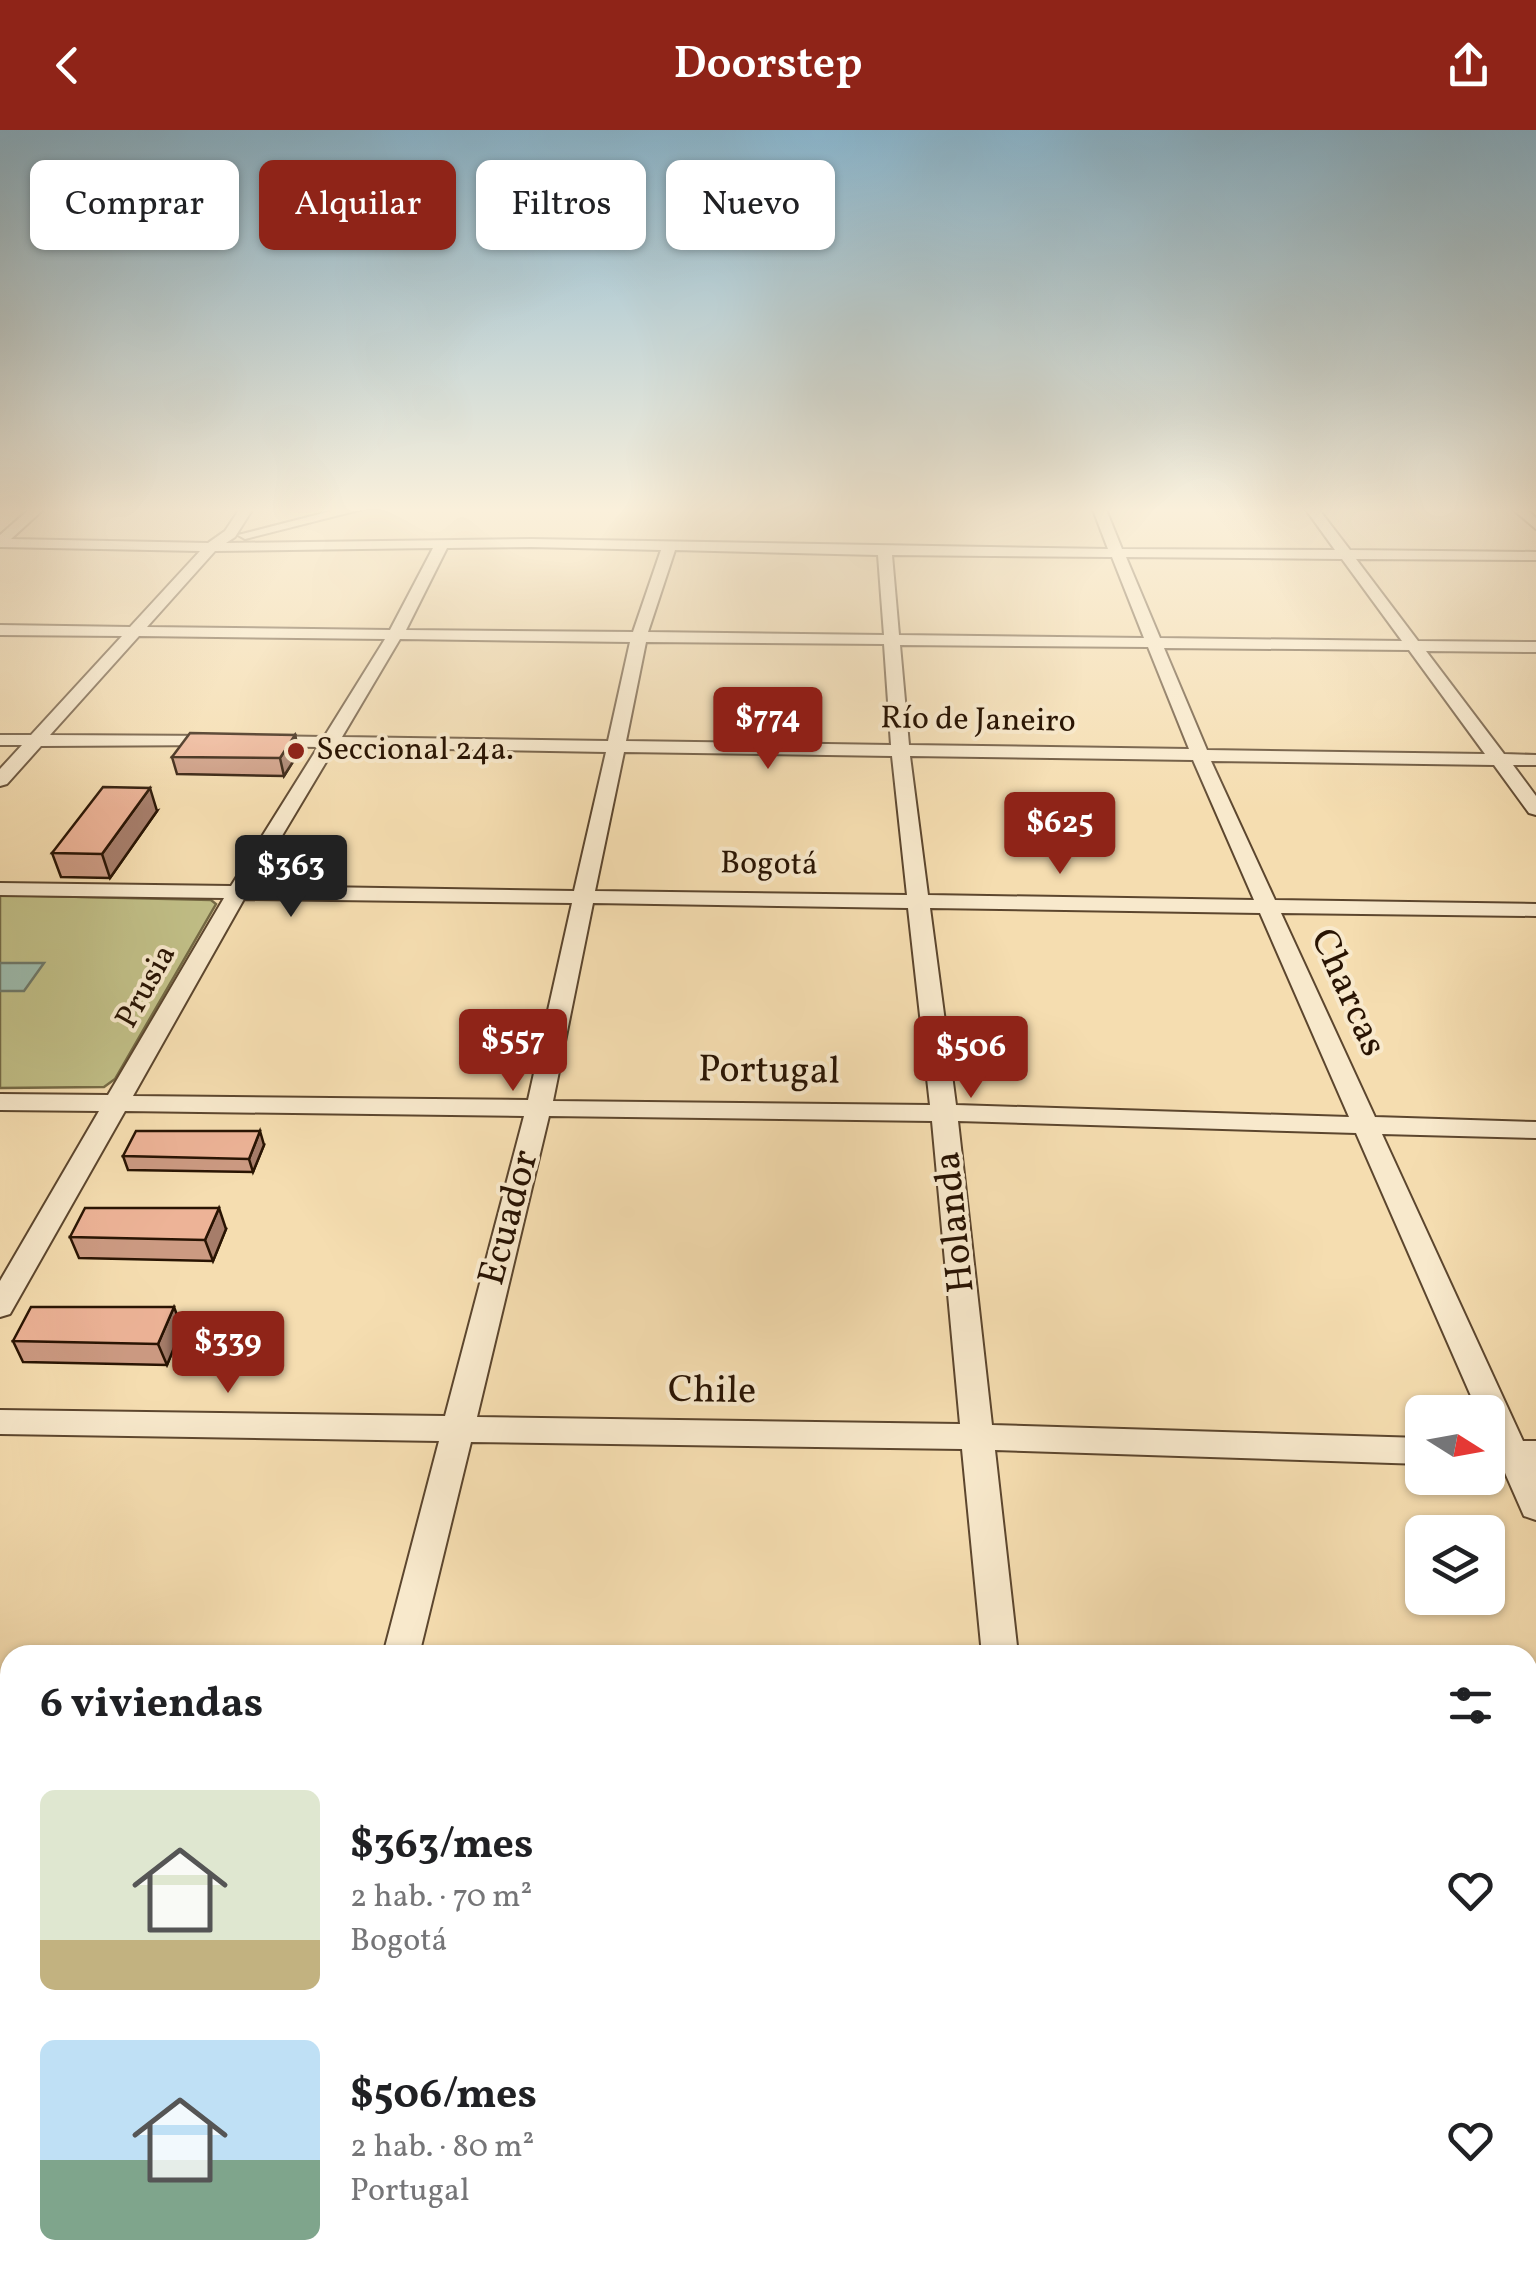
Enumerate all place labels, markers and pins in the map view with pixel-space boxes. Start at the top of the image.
pin: $774 [709,687,827,772]
place label: Seccional 24a. [316,729,514,773]
marker: Seccional 24a. [285,740,307,762]
pin: $625 [1001,792,1119,877]
pin: $363 [232,835,350,920]
pin: $557 [454,1009,572,1094]
pin: $506 [912,1016,1030,1101]
pin: $339 [169,1311,287,1396]

